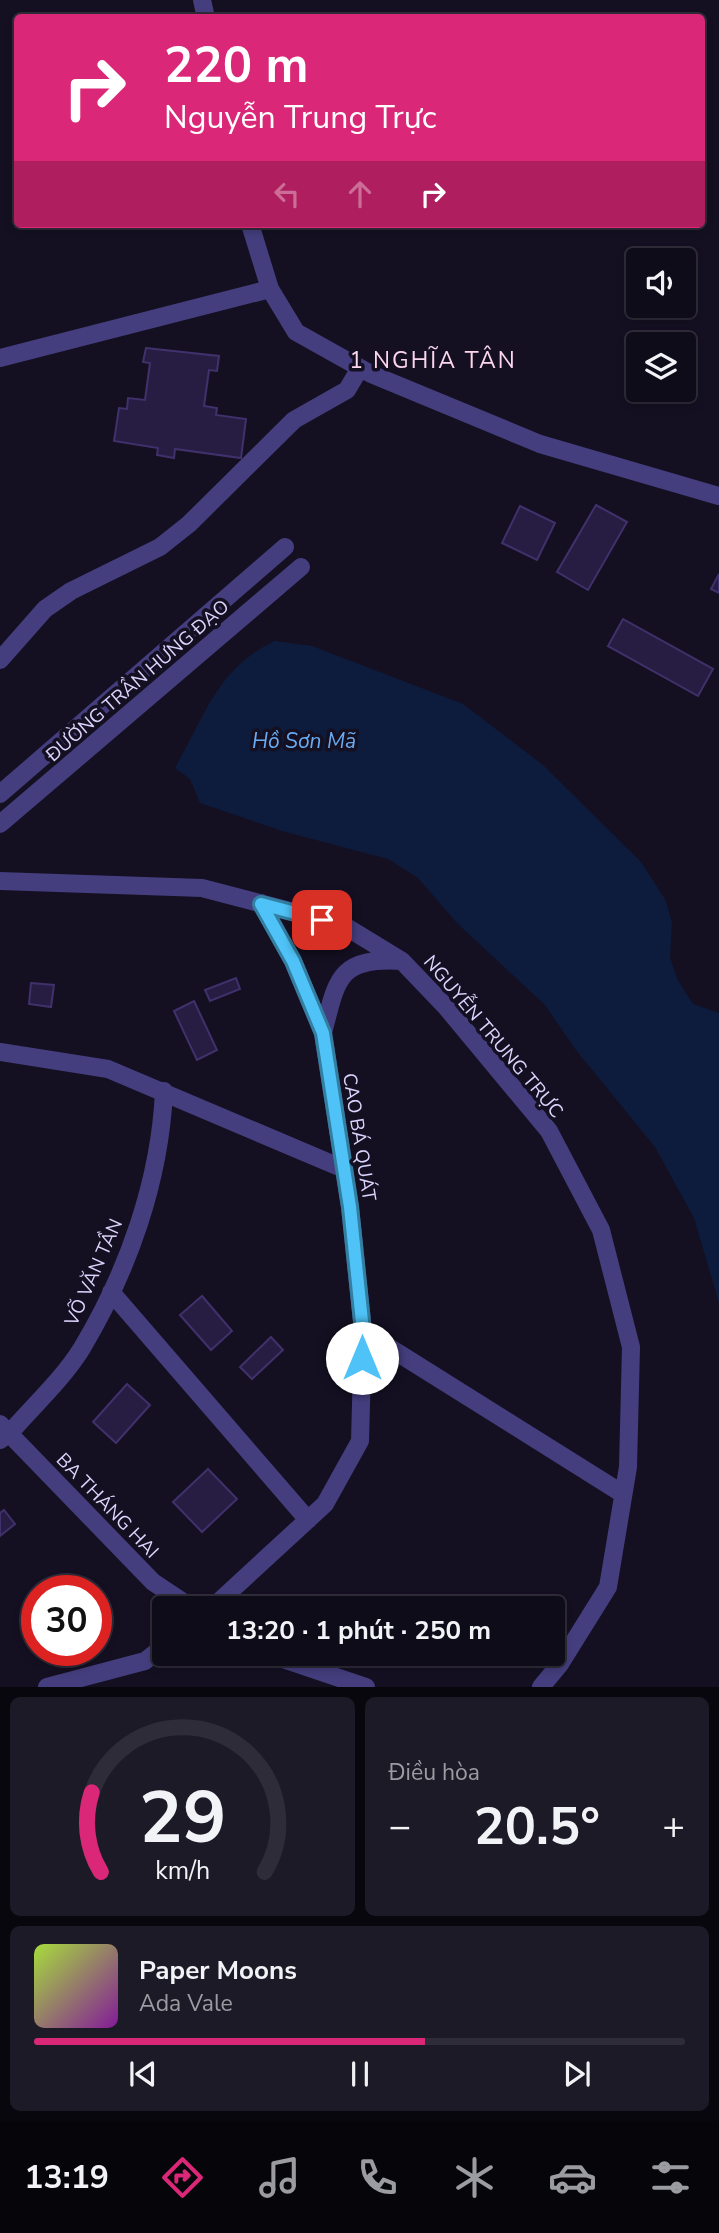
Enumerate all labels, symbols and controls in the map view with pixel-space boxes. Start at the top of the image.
text: 220 m [164,32,308,99]
icon: right [49,42,140,133]
text: Nguyễn Trung Trực [164,96,436,139]
icon: left [268,175,306,213]
icon: ahead [341,175,379,213]
icon: right [414,175,452,213]
map controls [626,248,696,402]
button: sound [626,248,696,318]
button: layers [626,332,696,402]
district label: 1 NGHĨA TÂN [349,345,517,376]
street label: ĐƯỜNG TRẦN HƯNG ĐẠO [38,592,235,768]
water label: Hồ Sơn Mã [252,727,356,755]
pin [292,890,352,950]
icon: arrive [303,901,341,939]
street label: NGUYỄN TRUNG TRỰC [417,949,571,1123]
street label: CAO BÁ QUÁT [336,1071,382,1203]
street label: VÕ VĂN TẦN [56,1214,129,1331]
position arrow [325,1321,399,1395]
street label: BA THÁNG HAI [50,1447,164,1564]
speed limit sign: 30 [21,1575,112,1666]
text: 13:20 · 1 phút · 250 m [226,1613,491,1648]
text: Điều hòa [389,1757,480,1788]
text: 29 [139,1769,226,1869]
text: 20.5° [474,1791,600,1862]
text: − [389,1801,411,1852]
text: + [662,1801,685,1852]
text: km/h [155,1854,210,1888]
text: Paper Moons [139,1953,297,1988]
text: Ada Vale [139,1988,233,2019]
icon: previous [124,2055,162,2093]
icon: pause [341,2055,379,2093]
icon: next [558,2055,596,2093]
icon: directions [158,2153,207,2202]
icon: music [255,2153,304,2202]
icon: phone [353,2153,402,2202]
icon: climate [450,2153,499,2202]
icon: car [548,2153,597,2202]
icon: filters [646,2153,695,2202]
text: 13:19 [24,2156,109,2199]

